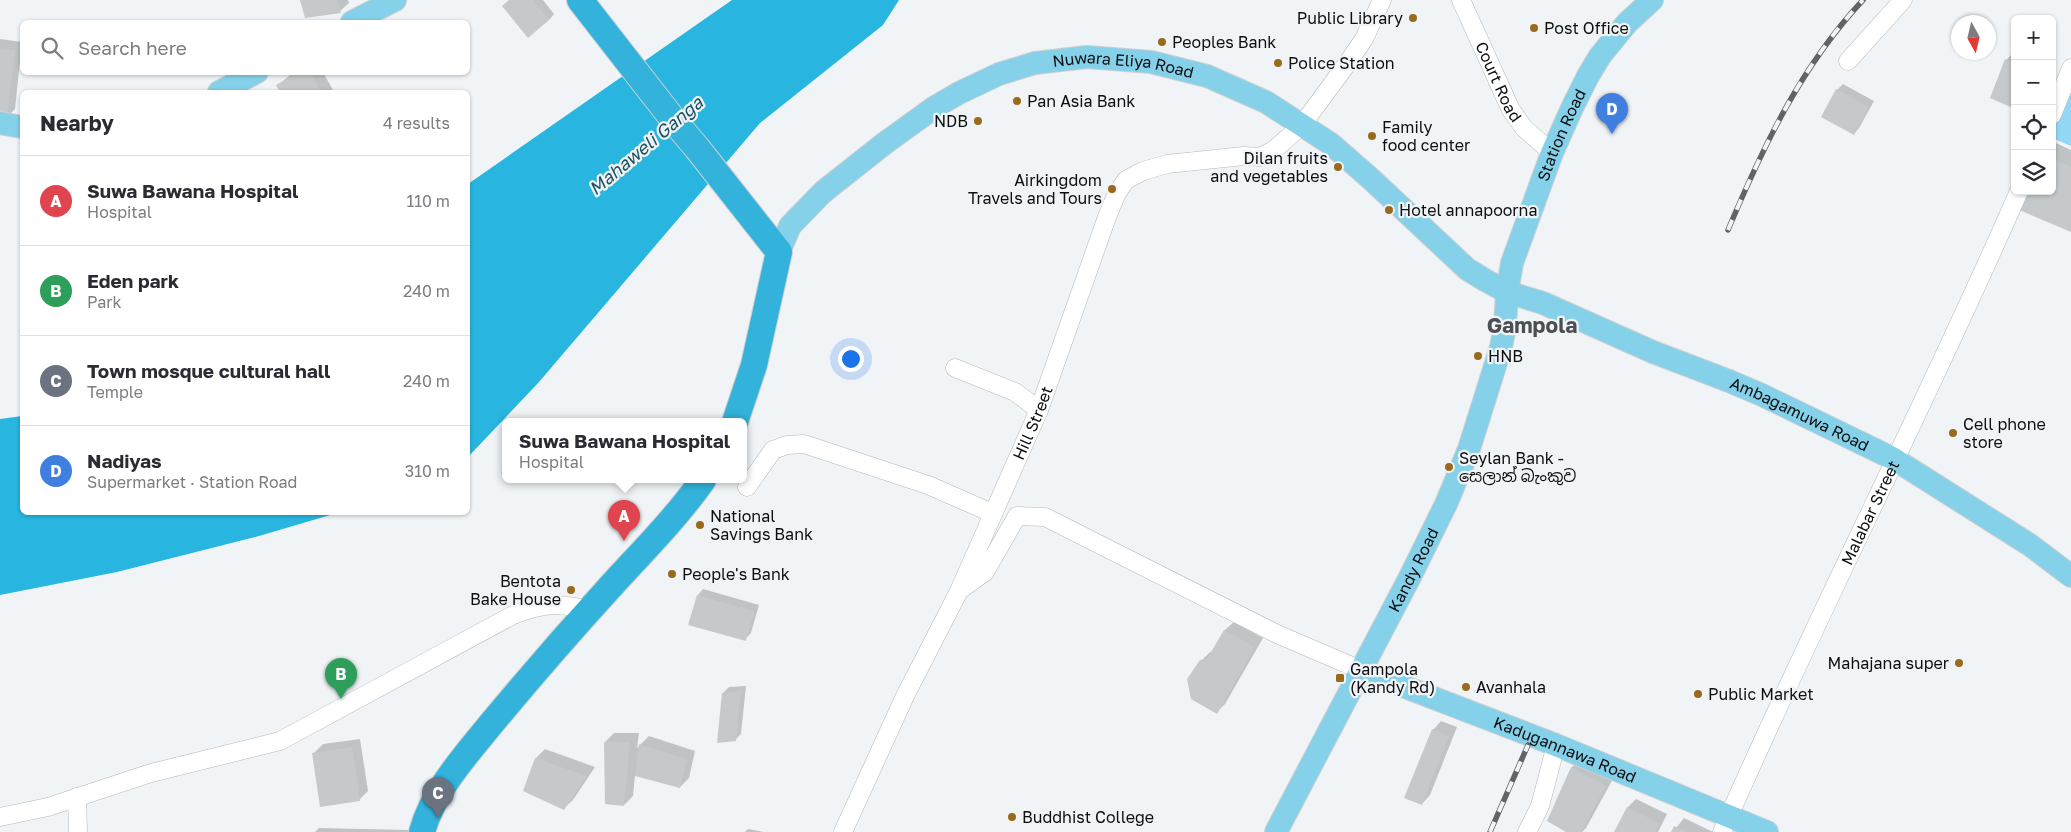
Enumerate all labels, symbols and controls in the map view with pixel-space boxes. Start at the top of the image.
place label: Public Library [1297,8,1403,28]
marker: Public Library [1407,12,1419,24]
north arrow [1951,15,1996,60]
map controls [2011,15,2056,195]
button: + [2011,15,2056,60]
place label: Post Office [1544,18,1629,38]
search box [20,20,470,75]
marker: Post Office [1528,22,1540,34]
place label: Peoples Bank [1172,32,1276,52]
icon: search [38,34,66,62]
text: Search here [78,36,187,59]
marker: Peoples Bank [1156,36,1168,48]
street label: Court Road [1471,38,1526,126]
street label: Nuwara Eliya Road [1051,47,1196,82]
place label: Police Station [1288,53,1395,73]
marker: Police Station [1272,57,1284,69]
button: − [2011,60,2056,105]
street label: Station Road [1533,85,1590,184]
water label: Mahaweli Ganga [584,91,707,199]
place label: Pan Asia Bank [1027,91,1135,111]
pin: D [1596,93,1628,134]
marker: Pan Asia Bank [1011,95,1023,107]
button: locate [2011,105,2056,150]
text: Nearby [40,110,114,136]
place label: NDB [934,111,968,131]
text: 4 results [383,113,450,133]
marker: NDB [972,115,984,127]
place label: Family food center [1382,117,1470,155]
marker: Family food center [1366,130,1378,142]
place label: Dilan fruits and vegetables [1210,148,1328,186]
button: layers [2011,150,2056,195]
marker: Dilan fruits and vegetables [1332,161,1344,173]
place label: Airkingdom Travels and Tours [968,170,1102,208]
text: Suwa Bawana Hospital [87,179,298,202]
marker: Airkingdom Travels and Tours [1106,183,1118,195]
text: A [50,191,62,211]
text: 110 m [406,191,450,211]
place label: Hotel annapoorna [1399,200,1537,220]
text: Hospital [87,202,152,222]
marker: Hotel annapoorna [1383,204,1395,216]
text: Eden park [87,269,179,292]
text: B [50,281,62,301]
text: 240 m [403,281,450,301]
text: Park [87,292,122,312]
district label: Gampola [1487,312,1577,338]
your location [838,346,864,372]
place label: HNB [1488,346,1523,366]
marker: HNB [1472,350,1484,362]
text: Town mosque cultural hall [87,359,330,382]
text: C [50,371,62,391]
text: 240 m [403,371,450,391]
street label: Ambagamuwa Road [1727,373,1872,455]
text: Temple [87,382,143,402]
street label: Hill Street [1008,383,1057,463]
place label: Cell phone store [1963,414,2046,452]
popup [502,418,747,483]
marker: Cell phone store [1947,427,1959,439]
text: Suwa Bawana Hospital [519,429,730,452]
place label: Seylan Bank - සෙලාන් බැංකුව [1459,448,1576,486]
text: Nadiyas [87,449,162,472]
text: Hospital [519,452,584,472]
street label: Malabar Street [1836,457,1903,568]
text: D [50,461,62,481]
text: 310 m [405,461,450,481]
marker: Seylan Bank - සෙලාන් බැංකුව [1443,461,1455,473]
text: Supermarket · Station Road [87,472,297,492]
pin: A [608,500,640,541]
place label: National Savings Bank [710,506,813,544]
marker: National Savings Bank [694,519,706,531]
street label: Kandy Road [1383,524,1443,615]
place label: People's Bank [682,564,790,584]
marker: People's Bank [666,568,678,580]
place label: Bentota Bake House [470,571,561,609]
marker: Bentota Bake House [565,584,577,596]
place label: Mahajana super [1828,653,1949,673]
marker: Mahajana super [1953,657,1965,669]
pin: B [325,658,357,699]
place label: Gampola (Kandy Rd) [1350,659,1435,697]
marker: Gampola (Kandy Rd) [1334,672,1346,684]
place label: Avanhala [1476,677,1546,697]
marker: Avanhala [1460,681,1472,693]
place label: Public Market [1708,684,1814,704]
marker: Public Market [1692,688,1704,700]
street label: Kadugannawa Road [1491,712,1639,787]
pin: C [422,777,454,818]
place label: Buddhist College [1022,807,1154,827]
marker: Buddhist College [1006,811,1018,823]

